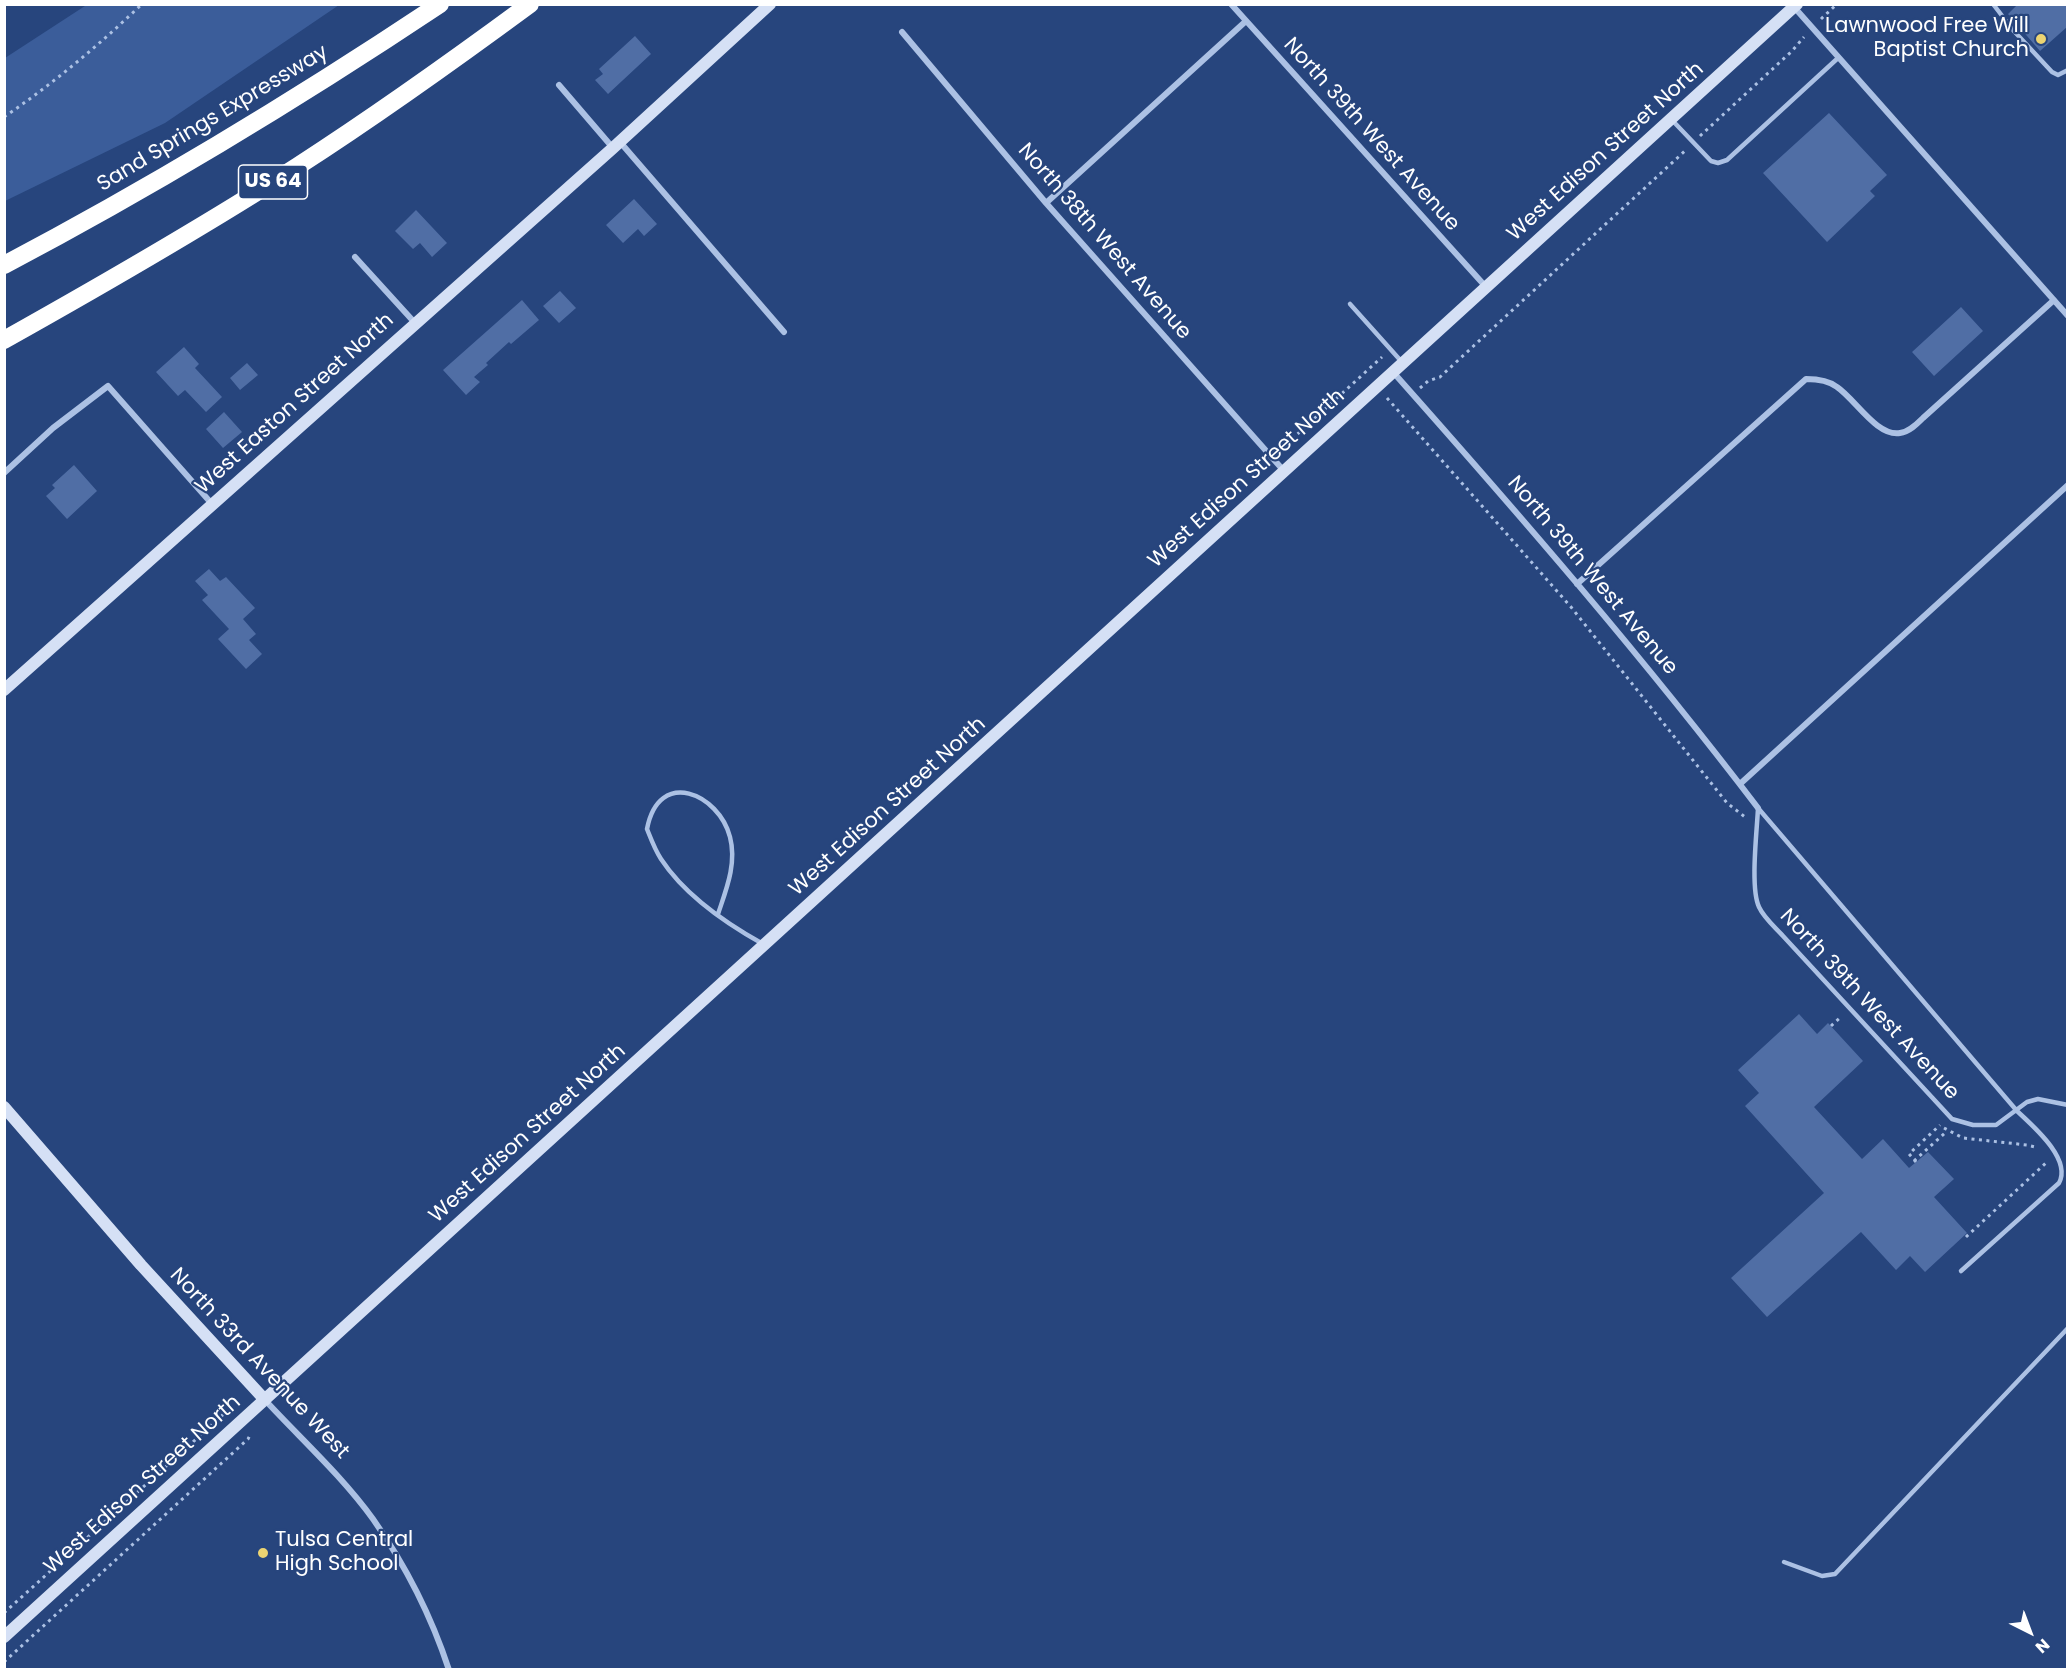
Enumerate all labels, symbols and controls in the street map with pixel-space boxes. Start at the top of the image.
place label: Lawnwood Free Will Baptist Church [1825,14,2029,64]
marker: Lawnwood Free Will Baptist Church [2034,32,2048,46]
street label: North 39th West Avenue [1277,33,1465,237]
street label: Sand Springs Expressway [93,40,333,198]
street label: West Edison Street North [1503,57,1709,247]
street label: North 38th West Avenue [1012,139,1196,345]
road number: US 64 [238,165,308,199]
street label: West Easton Street North [191,308,399,500]
street label: West Edison Street North [1144,384,1350,574]
street label: North 39th West Avenue [1501,472,1683,680]
street label: West Edison Street North [785,712,991,902]
street label: North 39th West Avenue [1774,904,1964,1106]
street label: West Edison Street North [425,1039,631,1229]
street label: North 33rd Avenue West [164,1263,354,1465]
street label: West Edison Street North [40,1390,246,1580]
place label: Tulsa Central High School [275,1528,413,1578]
marker: Tulsa Central High School [256,1546,270,1560]
north arrow [2000,1602,2060,1662]
text: N [2030,1633,2055,1658]

